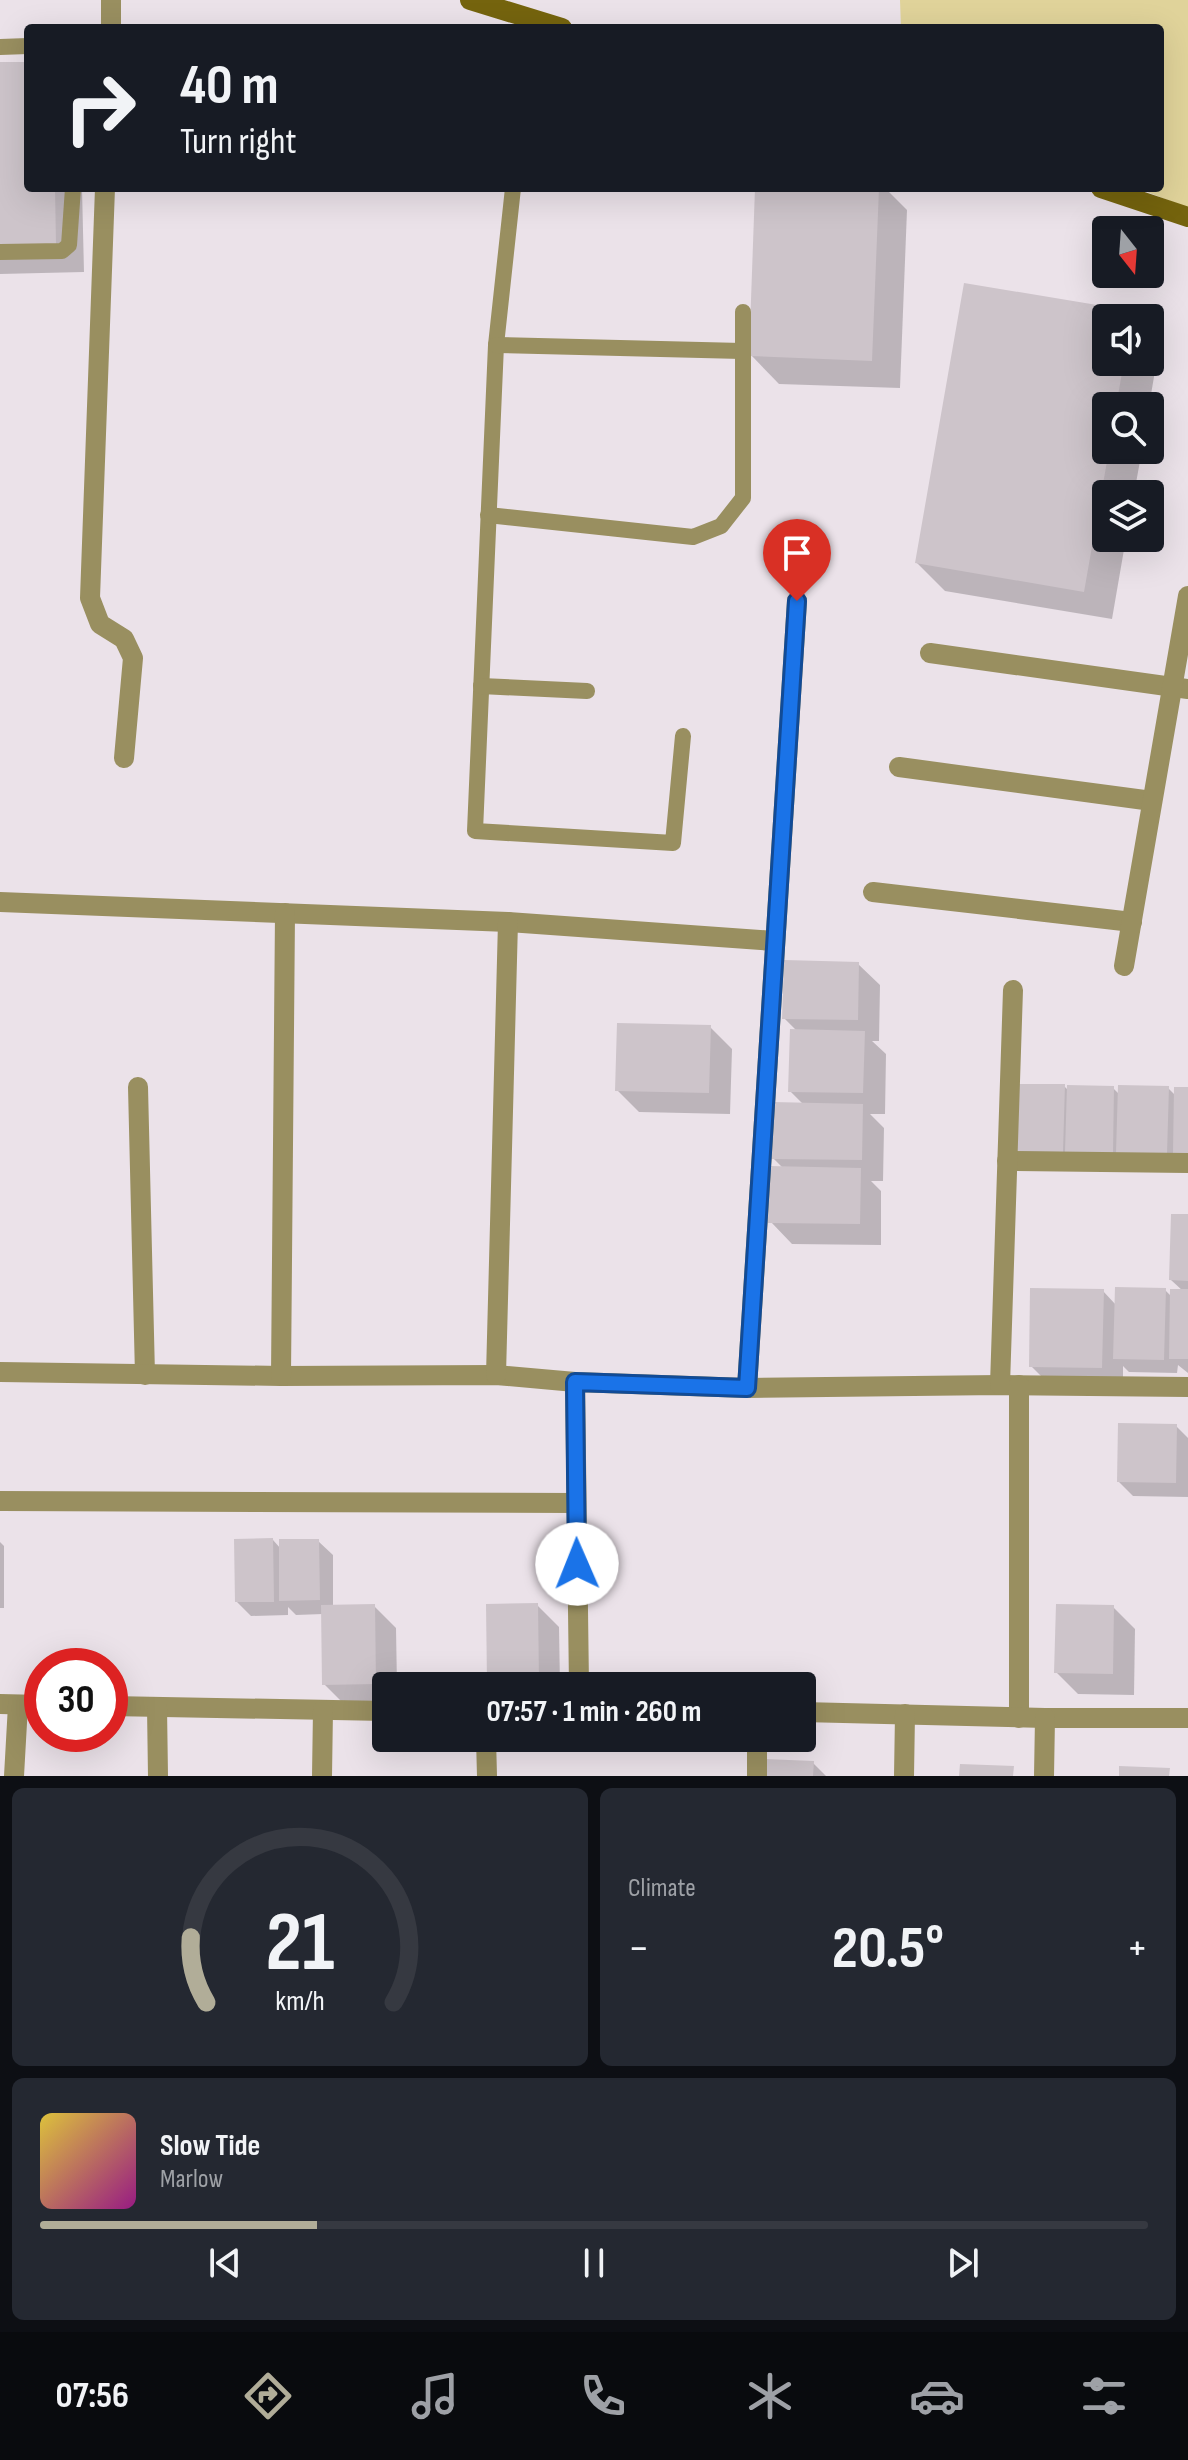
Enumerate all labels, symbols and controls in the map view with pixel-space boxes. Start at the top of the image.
text: 40 m [180,53,279,120]
icon: right [48,56,152,160]
text: Turn right [180,121,297,164]
north arrow [1092,216,1164,288]
map controls [1092,216,1164,552]
button: sound [1092,304,1164,376]
button: search [1092,392,1164,464]
button: layers [1092,480,1164,552]
pin [763,519,831,601]
icon: arrive [775,531,819,575]
position arrow [535,1522,619,1606]
speed limit sign: 30 [24,1648,128,1752]
text: 07:57 · 1 min · 260 m [486,1694,702,1730]
text: Climate [628,1873,696,1904]
text: 21 [265,1894,335,1994]
text: 20.5° [832,1913,944,1985]
text: − [628,1922,650,1975]
text: + [1126,1922,1148,1975]
text: km/h [275,1984,325,2019]
text: Slow Tide [160,2128,260,2164]
text: Marlow [160,2164,223,2195]
icon: previous [203,2241,247,2285]
icon: pause [572,2241,616,2285]
icon: next [941,2241,985,2285]
icon: directions [240,2368,296,2424]
icon: music [407,2368,463,2424]
icon: phone [575,2368,631,2424]
icon: climate [742,2368,798,2424]
icon: car [909,2368,965,2424]
icon: filters [1076,2368,1132,2424]
text: 07:56 [56,2375,129,2418]

